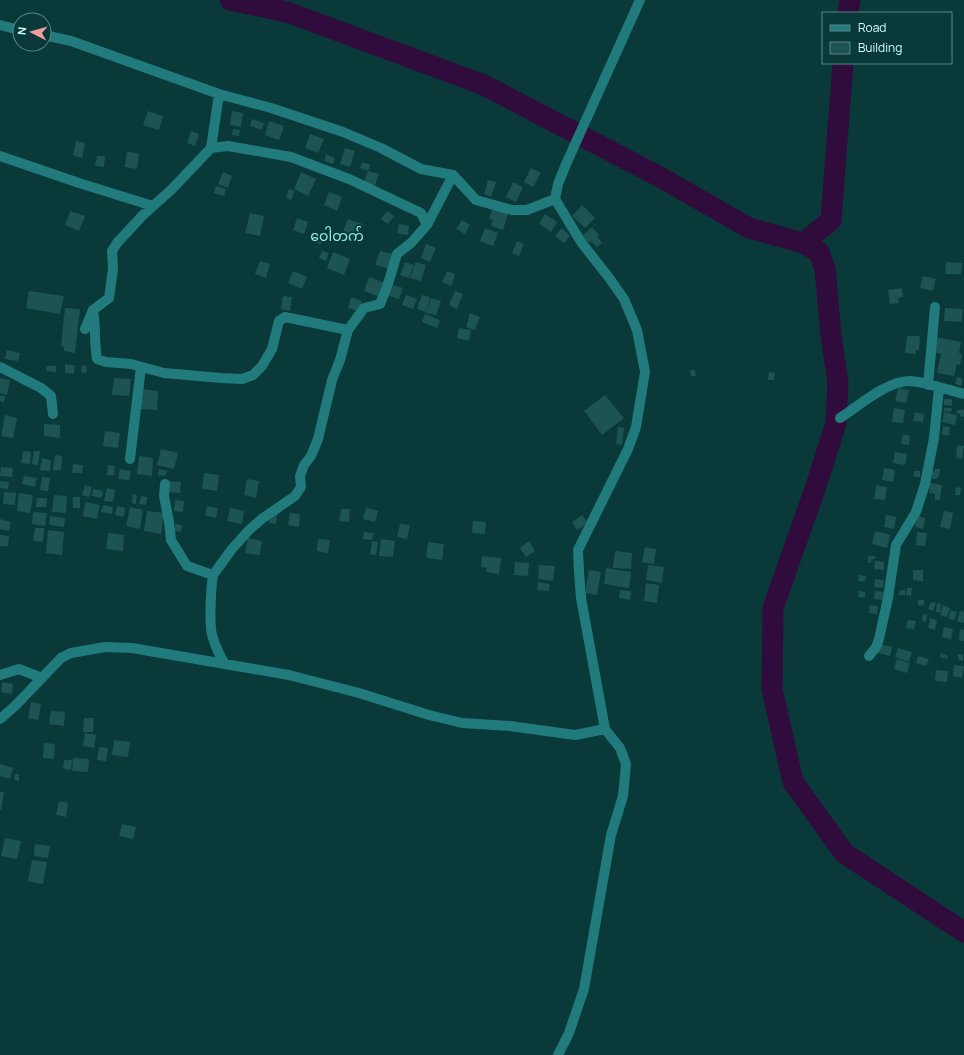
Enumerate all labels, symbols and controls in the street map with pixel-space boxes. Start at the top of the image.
north arrow [12,12,52,52]
legend [822,12,952,64]
text: Road [858,19,886,36]
text: N [14,26,29,36]
text: Building [858,39,902,56]
district label: ဝေါတက် [310,226,364,245]

